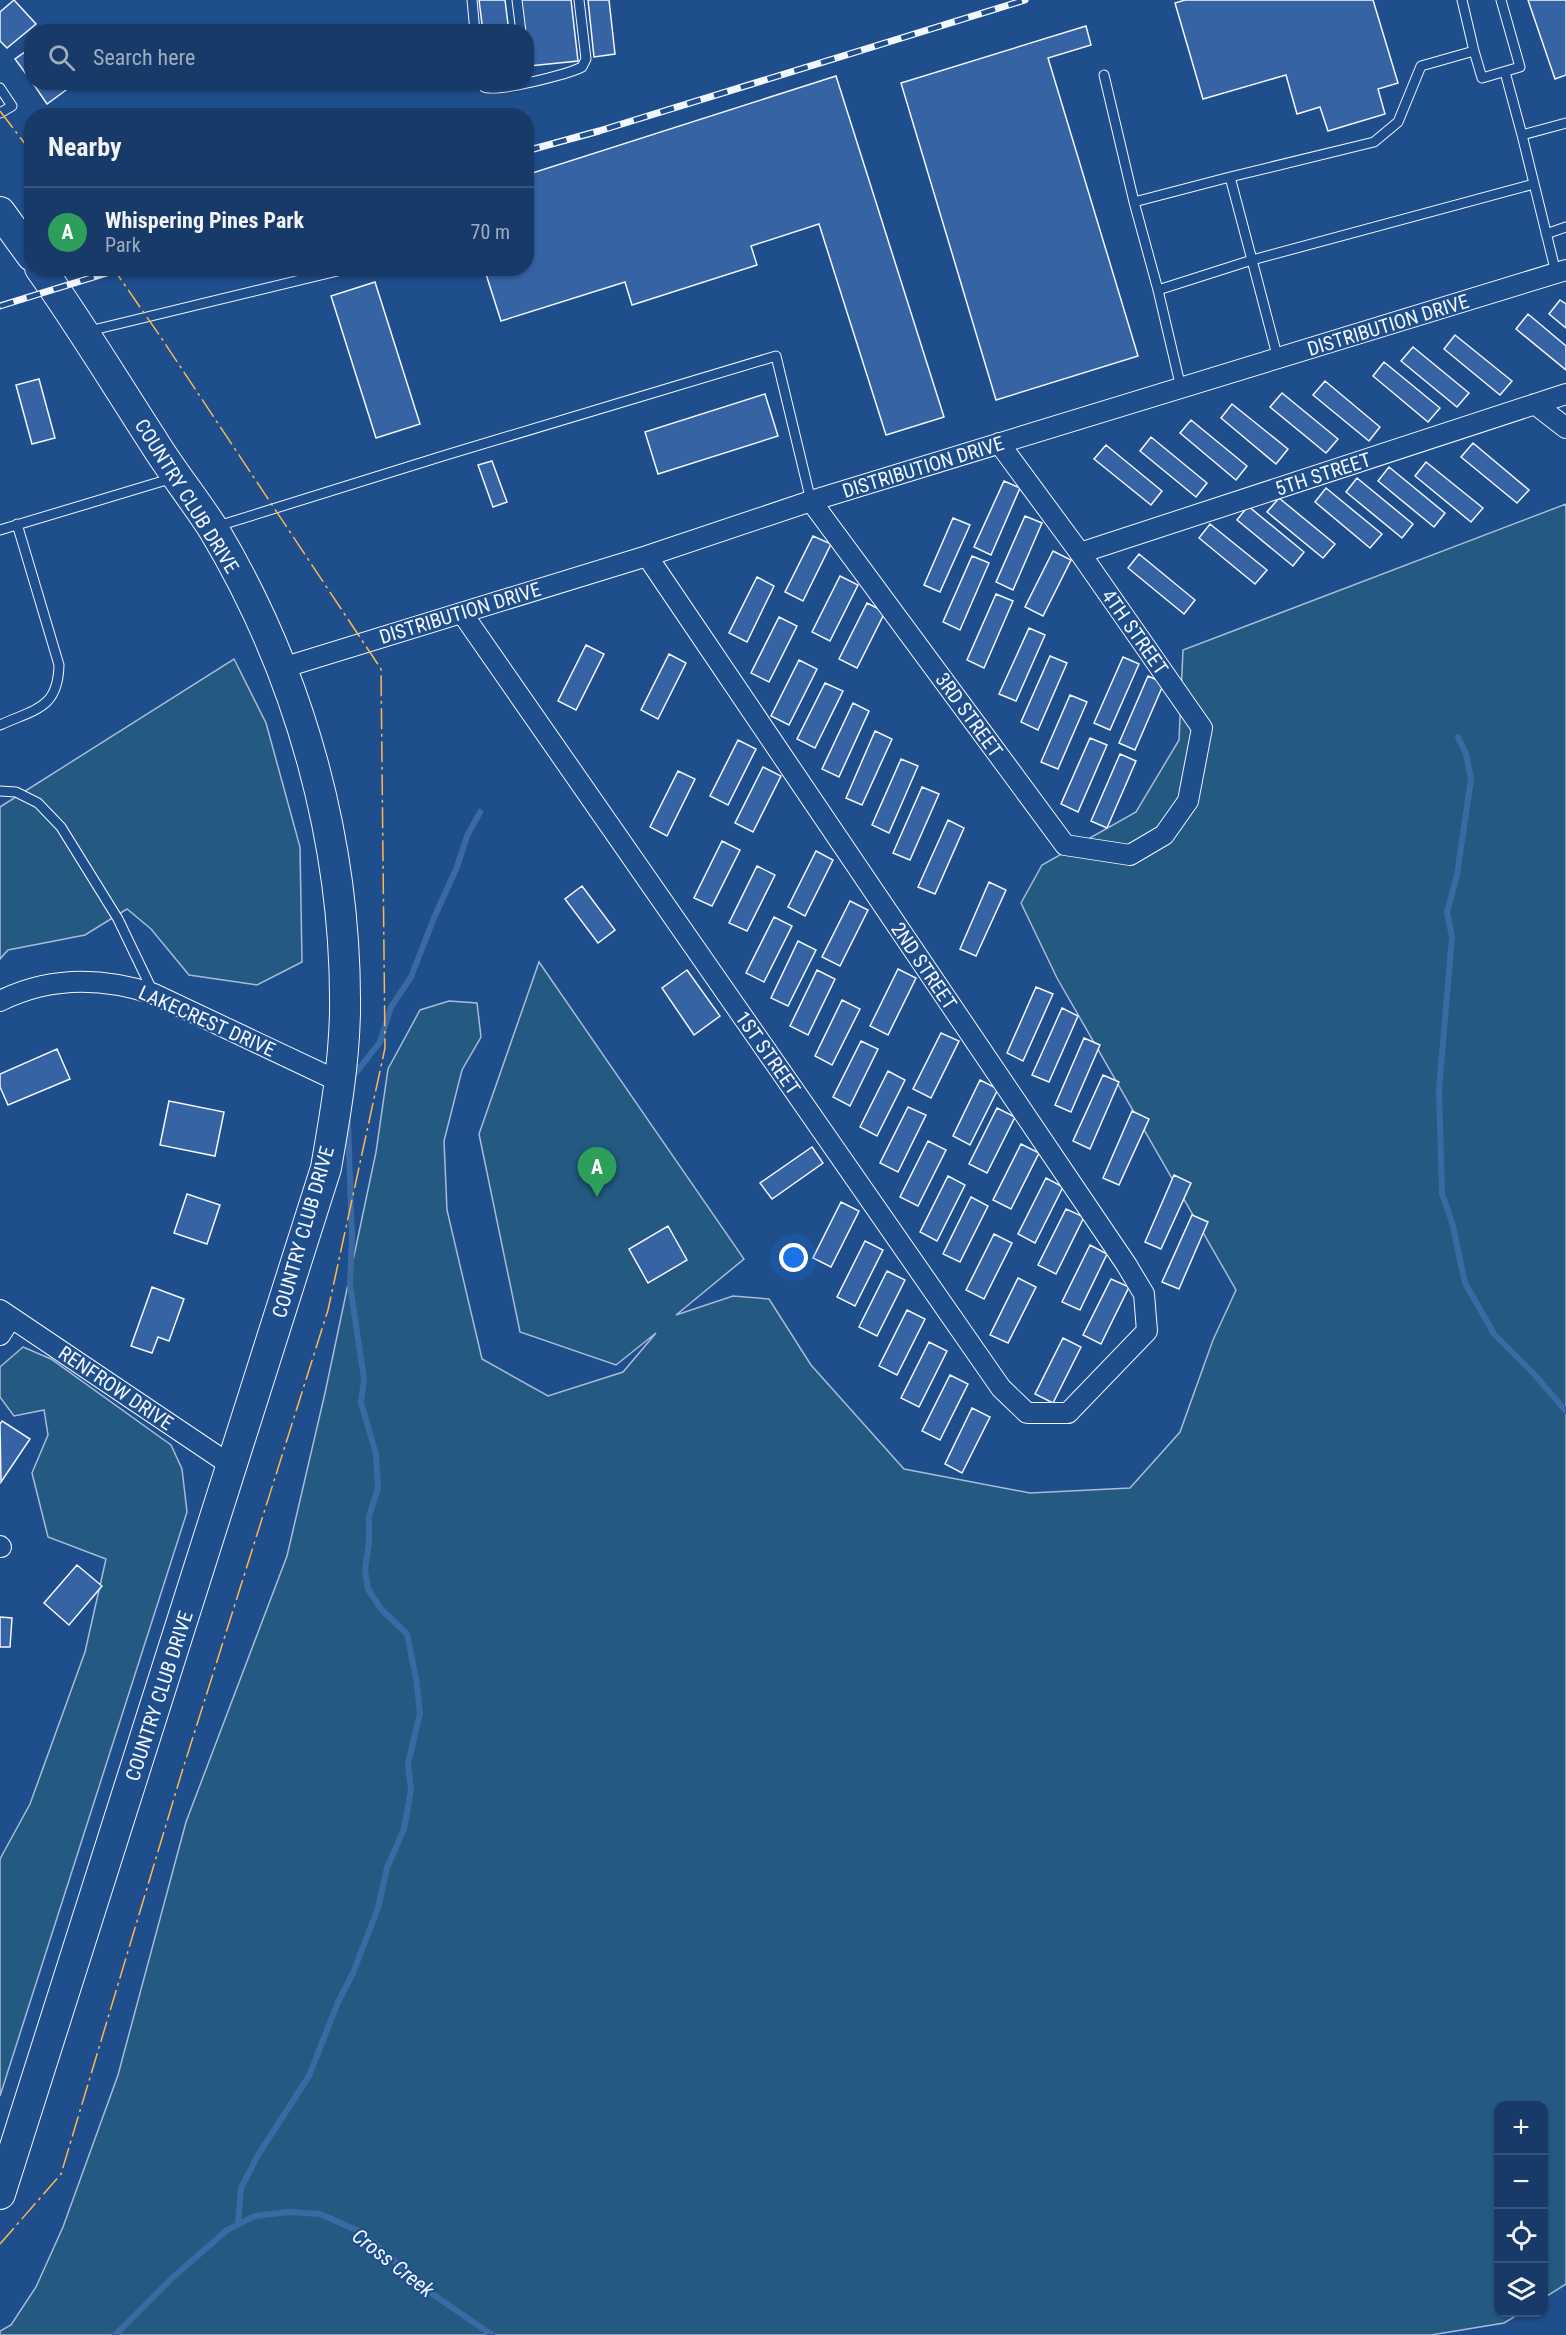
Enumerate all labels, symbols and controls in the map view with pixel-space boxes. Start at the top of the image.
search box [24,24,534,90]
icon: search [45,41,78,74]
text: Search here [93,45,195,70]
text: Nearby [48,132,122,162]
text: Whispering Pines Park [105,208,304,233]
text: A [62,220,73,244]
text: 70 m [471,220,510,244]
text: Park [105,233,141,257]
street label: DISTRIBUTION DRIVE [1304,289,1472,361]
street label: COUNTRY CLUB DRIVE [130,414,244,578]
street label: DISTRIBUTION DRIVE [839,431,1007,503]
street label: 5TH STREET [1272,447,1374,501]
street label: DISTRIBUTION DRIVE [376,577,544,649]
street label: 4TH STREET [1097,584,1173,680]
street label: 3RD STREET [930,668,1008,762]
street label: 2ND STREET [886,918,962,1014]
street label: LAKECREST DRIVE [135,980,279,1062]
street label: 1ST STREET [730,1006,806,1100]
street label: COUNTRY CLUB DRIVE [267,1143,339,1321]
pin: A [578,1148,616,1197]
your location [779,1243,808,1272]
street label: RENFROW DRIVE [54,1341,178,1435]
street label: COUNTRY CLUB DRIVE [120,1608,198,1784]
map controls [1494,2101,1548,2317]
button: + [1494,2101,1548,2155]
button: − [1494,2155,1548,2209]
button: locate [1494,2209,1548,2263]
water label: Cross Creek [347,2224,439,2303]
button: layers [1494,2263,1548,2317]

